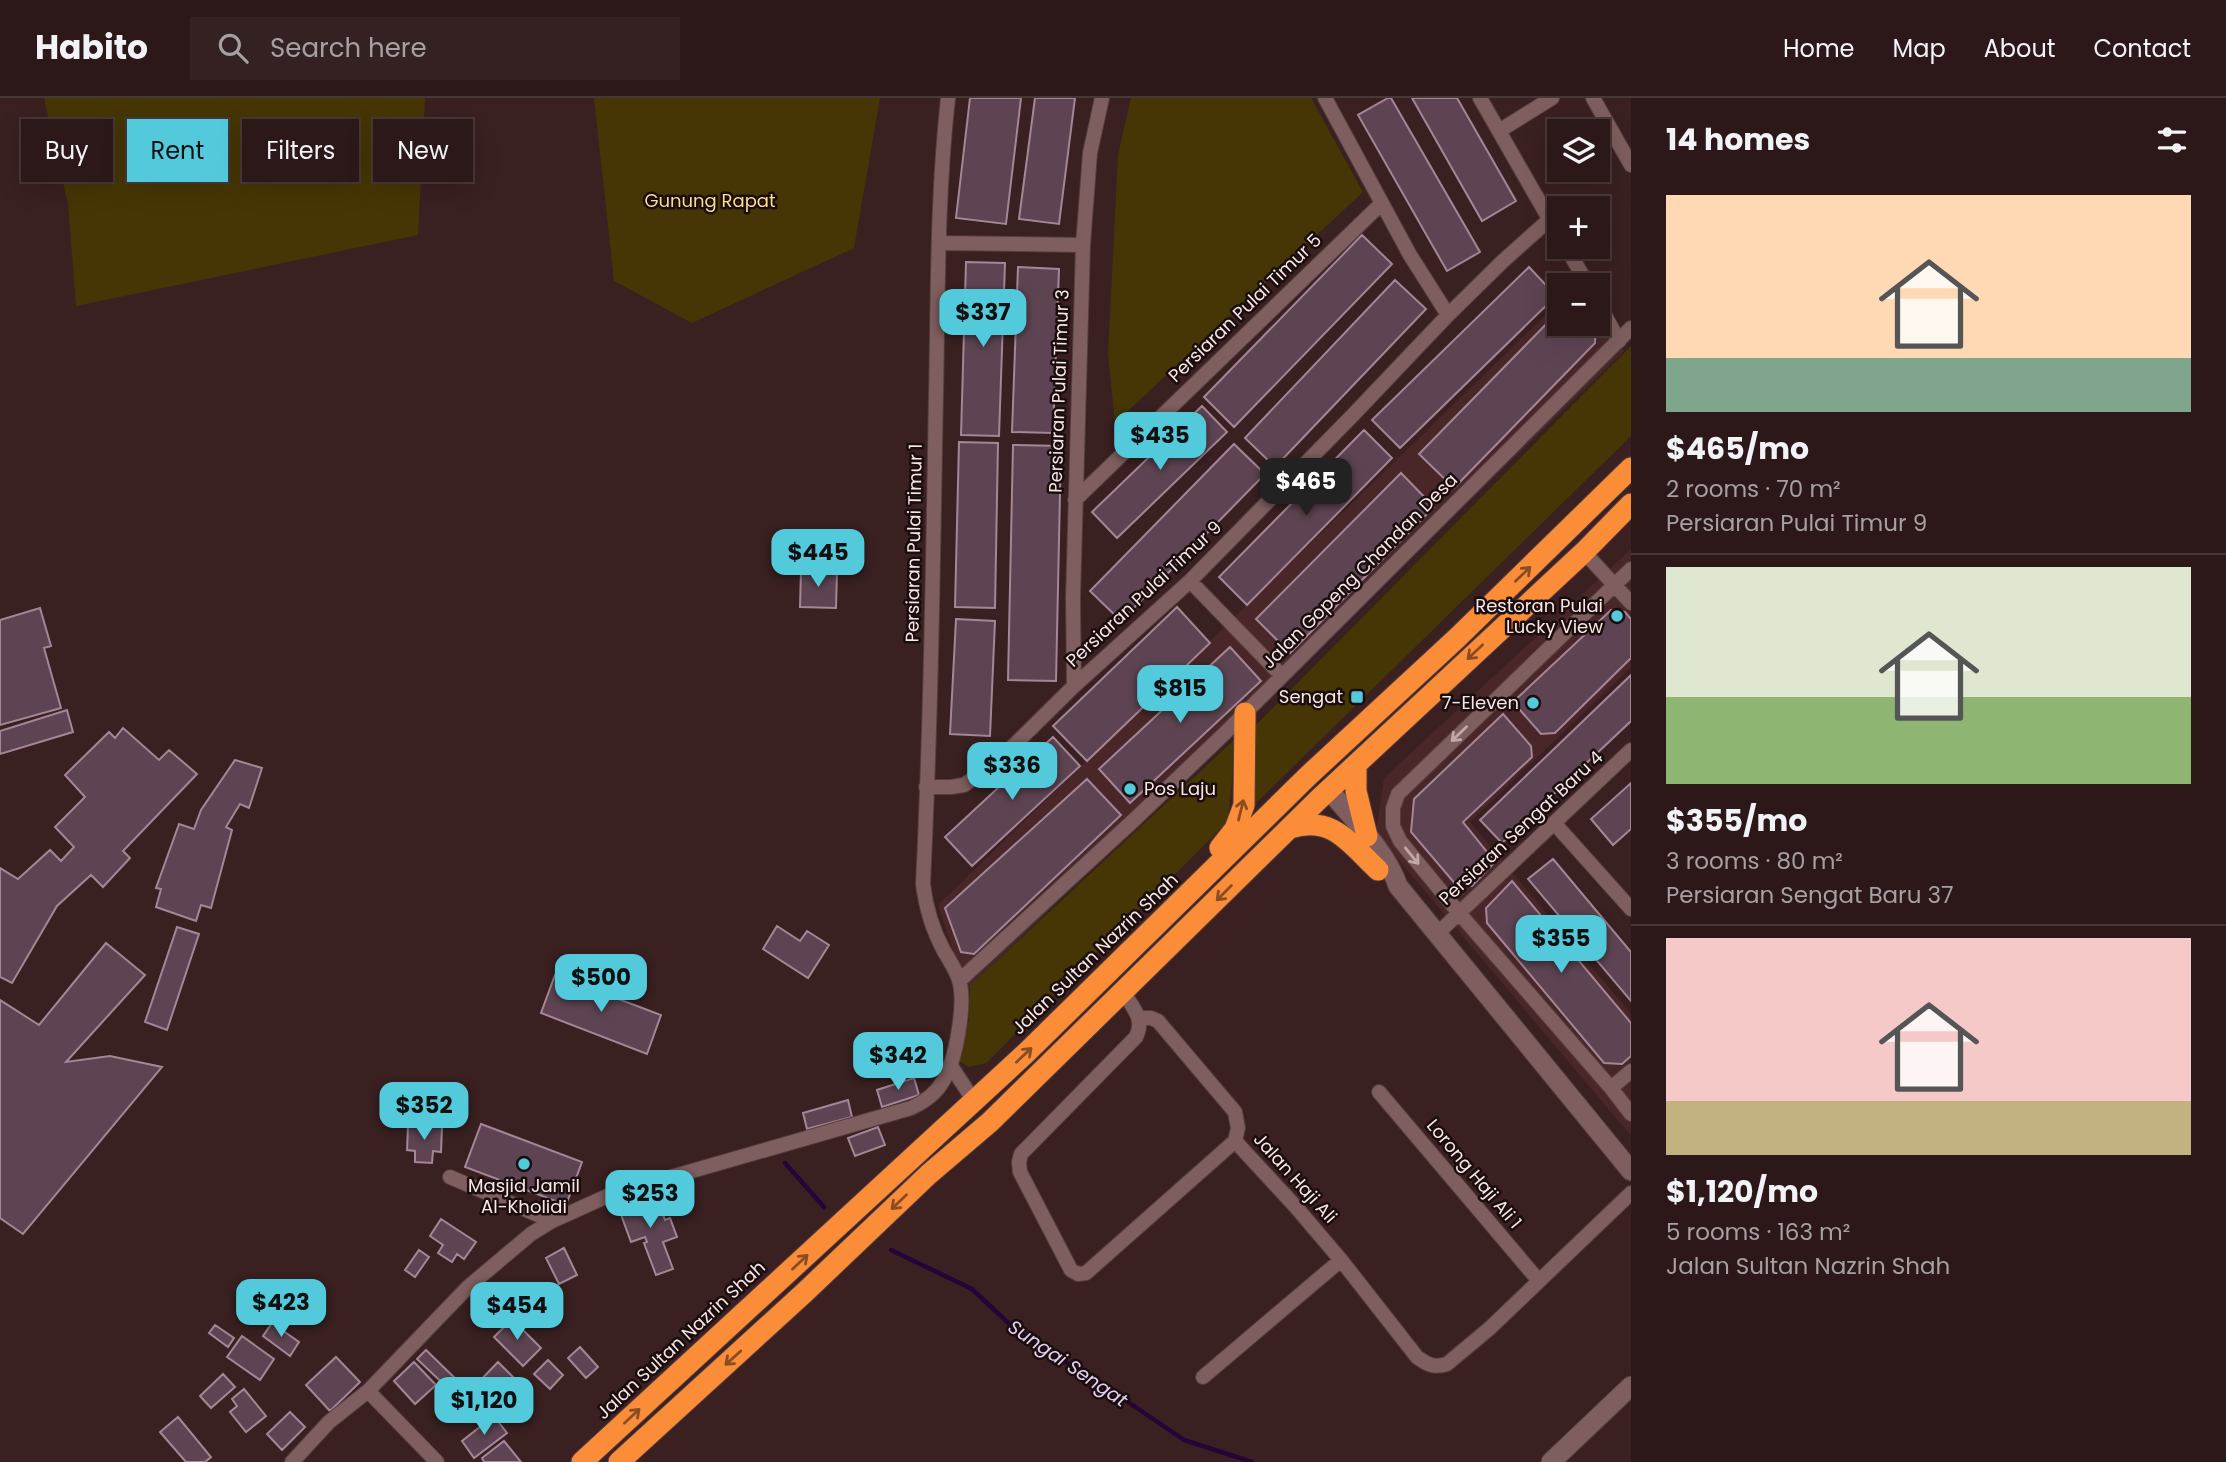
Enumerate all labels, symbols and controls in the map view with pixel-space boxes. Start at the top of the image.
search box [190,17,680,80]
text: Habito [35,24,148,71]
icon: search [214,29,252,67]
text: Search here [270,30,427,66]
text: Home [1783,32,1855,65]
text: Map [1893,32,1946,65]
text: About [1984,32,2055,65]
text: Contact [2093,32,2191,65]
text: 14 homes [1666,118,1810,161]
chip: Buy [21,119,113,182]
chip: Rent [127,119,228,182]
chip: Filters [242,119,359,182]
chip: New [373,119,473,182]
map controls [1547,119,1610,336]
button: layers [1547,119,1610,182]
icon: filters [2153,121,2191,159]
park label: Gunung Rapat [644,188,776,213]
button: + [1547,196,1610,259]
street label: Persiaran Pulai Timur 5 [1162,228,1327,388]
icon: home [1866,241,1992,367]
button: − [1547,273,1610,336]
pin: $337 [942,289,1024,349]
street label: Persiaran Pulai Timur 3 [1042,289,1075,493]
text: $337 [955,296,1011,328]
pin: $435 [1119,412,1201,472]
text: $435 [1130,419,1190,451]
text: $465/mo [1666,427,1809,470]
street label: Persiaran Pulai Timur 1 [899,443,928,643]
pin: $465 [1265,458,1347,518]
text: $465 [1276,465,1336,497]
street label: Jalan Gopeng Chandan Desa [1256,467,1463,674]
text: 2 rooms · 70 m² [1666,473,1841,505]
text: Persiaran Pulai Timur 9 [1666,507,1927,539]
street label: Persiaran Pulai Timur 9 [1060,515,1227,672]
pin: $445 [777,530,859,589]
text: $445 [787,536,849,568]
one-way arrow [1515,566,1532,583]
place label: Restoran Pulai Lucky View [1475,593,1603,639]
marker: Restoran Pulai Lucky View [1609,608,1625,624]
icon: home [1866,613,1992,739]
one-way arrow [1467,644,1484,661]
pin: $815 [1139,666,1221,725]
text: $815 [1153,672,1207,704]
place label: Sengat [1279,684,1343,709]
marker: Sengat [1349,689,1365,705]
place label: 7-Eleven [1442,690,1519,715]
marker: 7-Eleven [1525,695,1541,711]
one-way arrow [1451,726,1468,743]
pin: $336 [971,742,1053,802]
street label: Persiaran Sengat Baru 4 [1433,745,1608,910]
text: $336 [983,749,1041,781]
place label: Pos Laju [1144,776,1216,801]
marker: Pos Laju [1122,781,1138,797]
one-way arrow [1235,799,1248,822]
text: $355/mo [1666,799,1807,842]
text: 3 rooms · 80 m² [1666,845,1843,877]
one-way arrow [1404,846,1420,864]
street label: Jalan Sultan Nazrin Shah [1006,867,1183,1040]
text: Persiaran Sengat Baru 37 [1666,879,1954,911]
one-way arrow [1215,885,1232,902]
pin: $355 [1520,916,1602,975]
text: $355 [1532,922,1590,954]
pin: $500 [560,954,642,1014]
text: $500 [571,961,631,993]
icon: home [1866,984,1992,1110]
pin: $342 [857,1032,939,1092]
text: $342 [869,1039,927,1071]
one-way arrow [1015,1046,1032,1063]
pin: $352 [383,1082,465,1142]
text: $352 [395,1089,453,1121]
street label: Lorong Haji Ali 1 [1421,1114,1528,1234]
street label: Jalan Haji Ali [1248,1127,1343,1228]
marker: Masjid Jamil Al-Kholidi [516,1156,532,1172]
pin: $253 [609,1170,691,1230]
text: $1,120/mo [1666,1170,1818,1213]
place label: Masjid Jamil Al-Kholidi [468,1173,580,1219]
text: $253 [621,1177,679,1209]
one-way arrow [891,1194,908,1211]
text: 5 rooms · 163 m² [1666,1216,1850,1248]
text: Jalan Sultan Nazrin Shah [1666,1250,1950,1282]
one-way arrow [791,1253,808,1270]
street label: Jalan Sultan Nazrin Shah [591,1255,771,1425]
pin: $423 [240,1280,322,1339]
pin: $454 [476,1282,558,1342]
text: $423 [252,1286,310,1318]
text: $454 [486,1289,548,1321]
water label: Sungai Sengat [1003,1313,1134,1414]
one-way arrow [724,1350,742,1366]
pin: $1,120 [427,1378,541,1437]
text: $1,120 [450,1384,518,1416]
one-way arrow [623,1408,641,1424]

